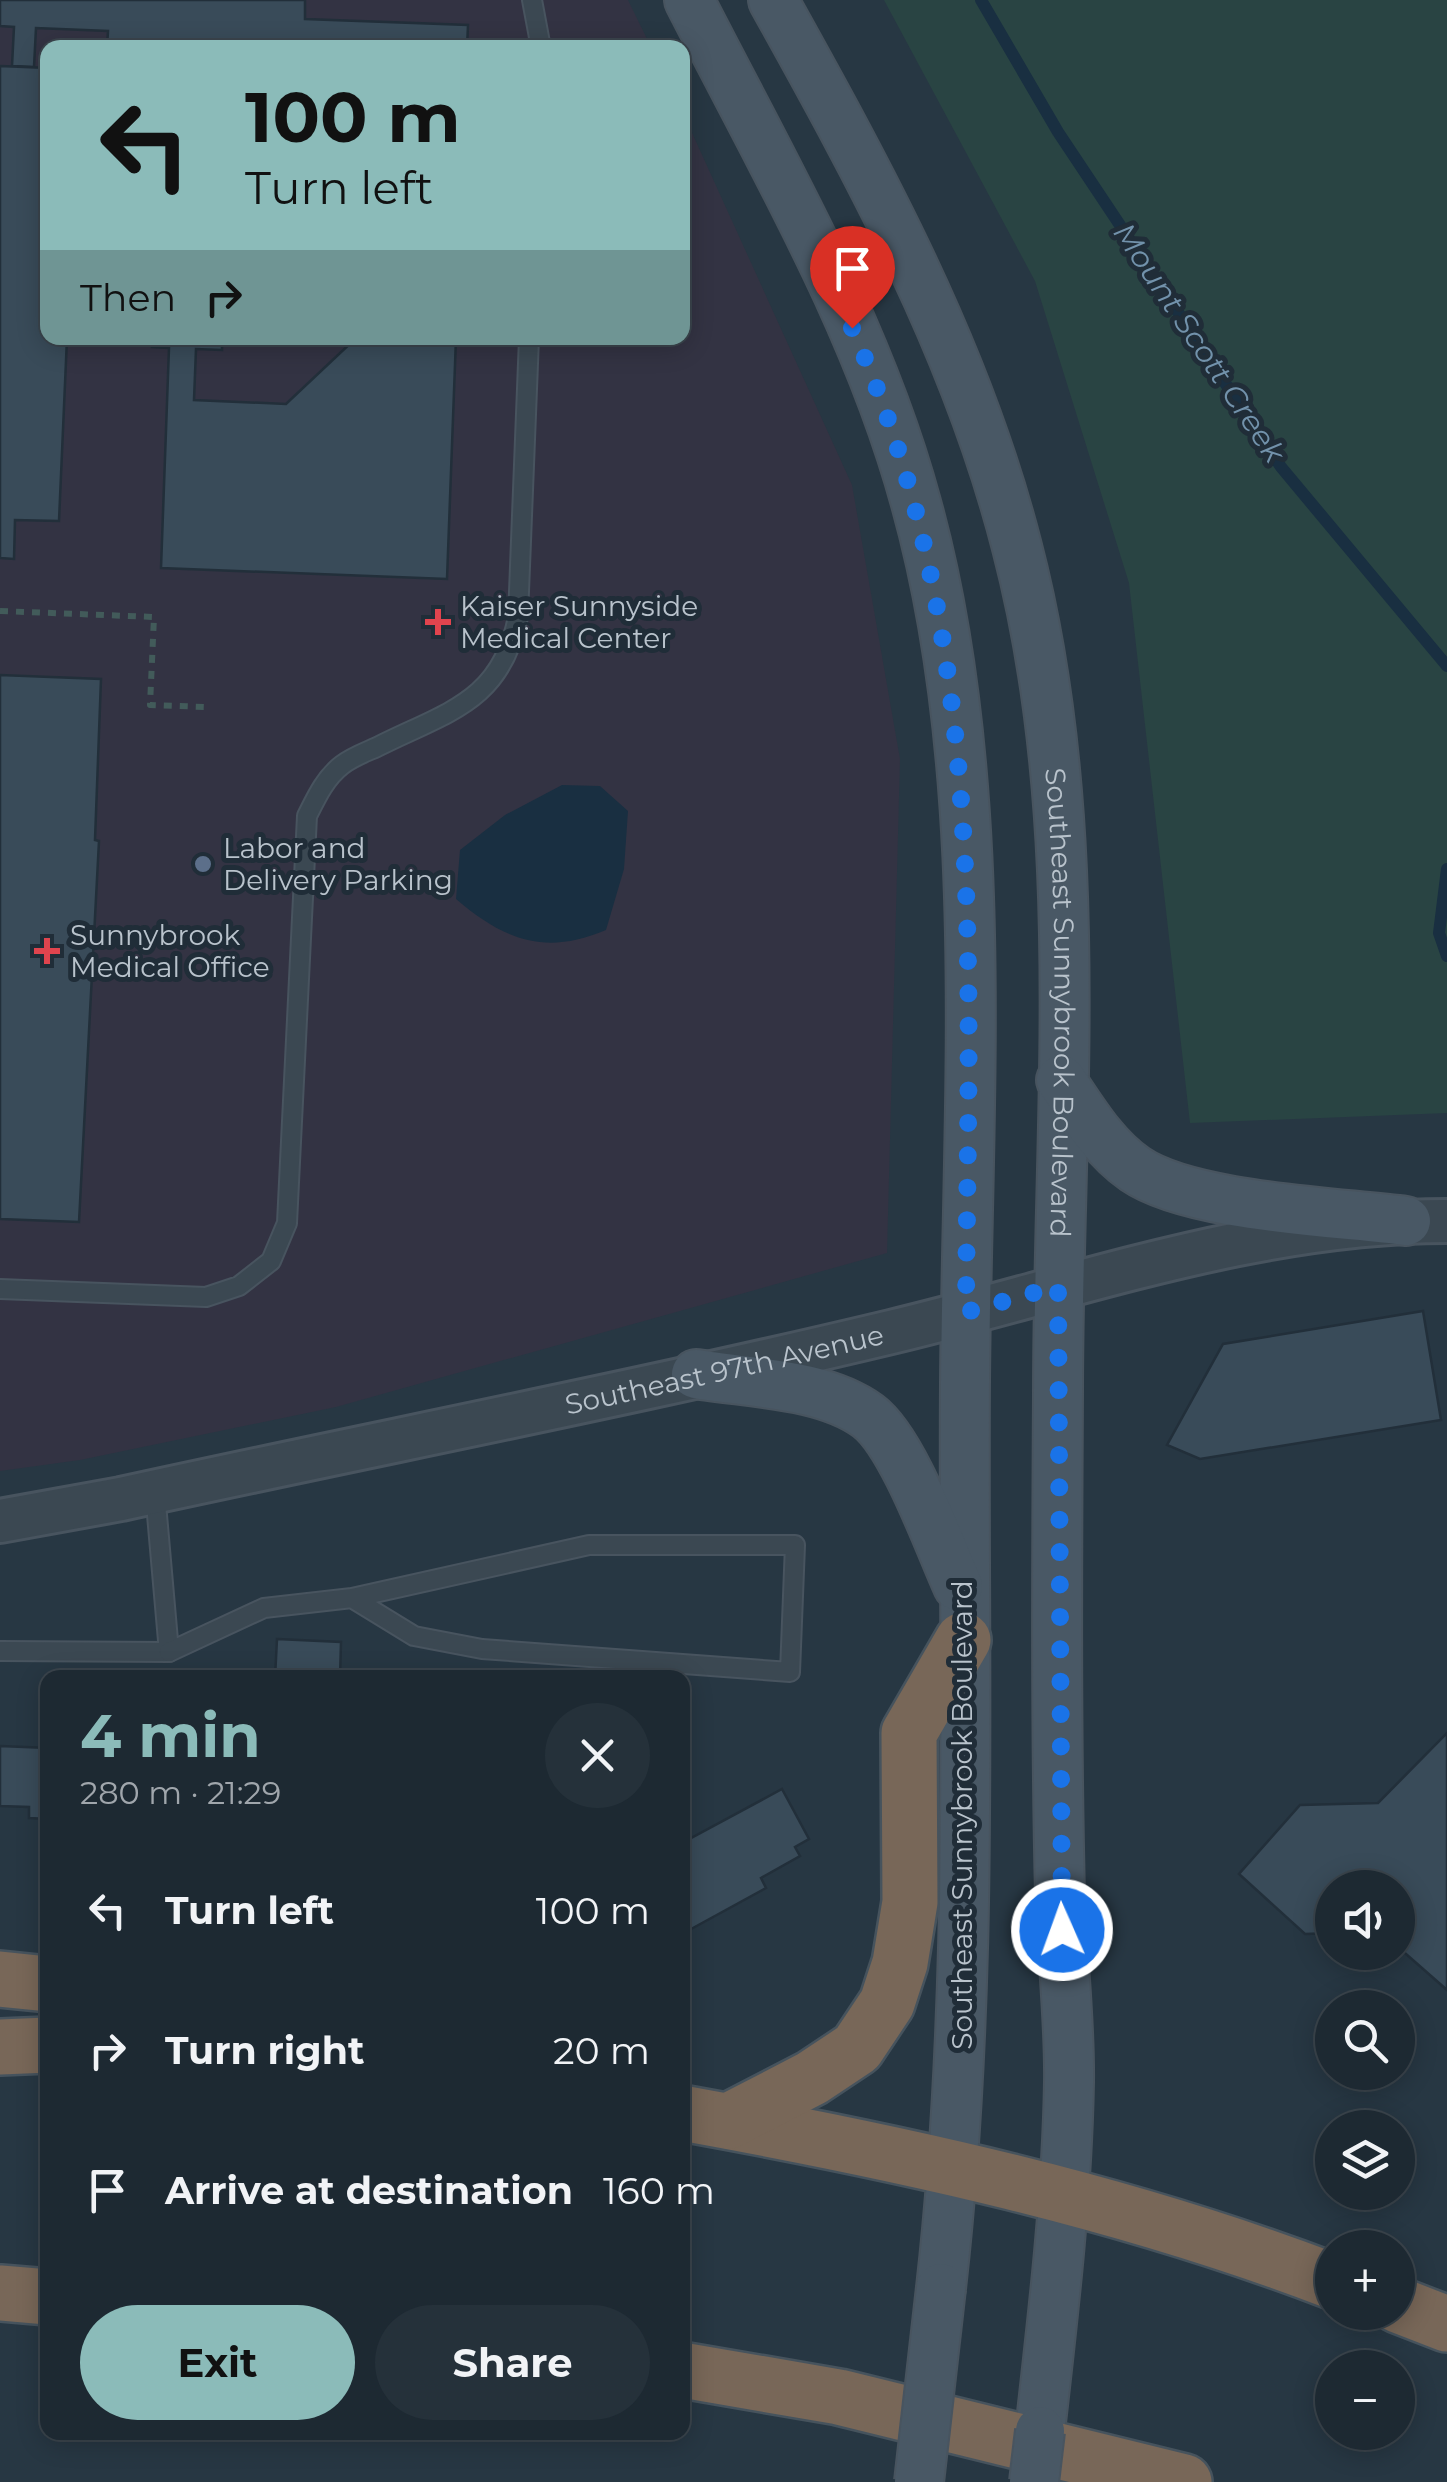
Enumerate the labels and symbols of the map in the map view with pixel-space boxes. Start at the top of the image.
water label: Mount Scott Creek [1106,216,1294,471]
pin [810,226,895,329]
place label: Kaiser Sunnyside Medical Center [460,589,698,655]
marker: Kaiser Sunnyside Medical Center [425,609,451,635]
street label: Southeast Sunnybrook Boulevard [1038,766,1082,1238]
place label: Labor and Delivery Parking [223,831,453,897]
marker: Labor and Delivery Parking [192,853,214,875]
place label: Sunnybrook Medical Office [70,918,270,984]
marker: Sunnybrook Medical Office [34,938,60,964]
street label: Southeast 97th Avenue [562,1317,887,1422]
street label: Southeast Sunnybrook Boulevard [945,1580,979,2050]
position arrow [1010,1878,1114,1982]

